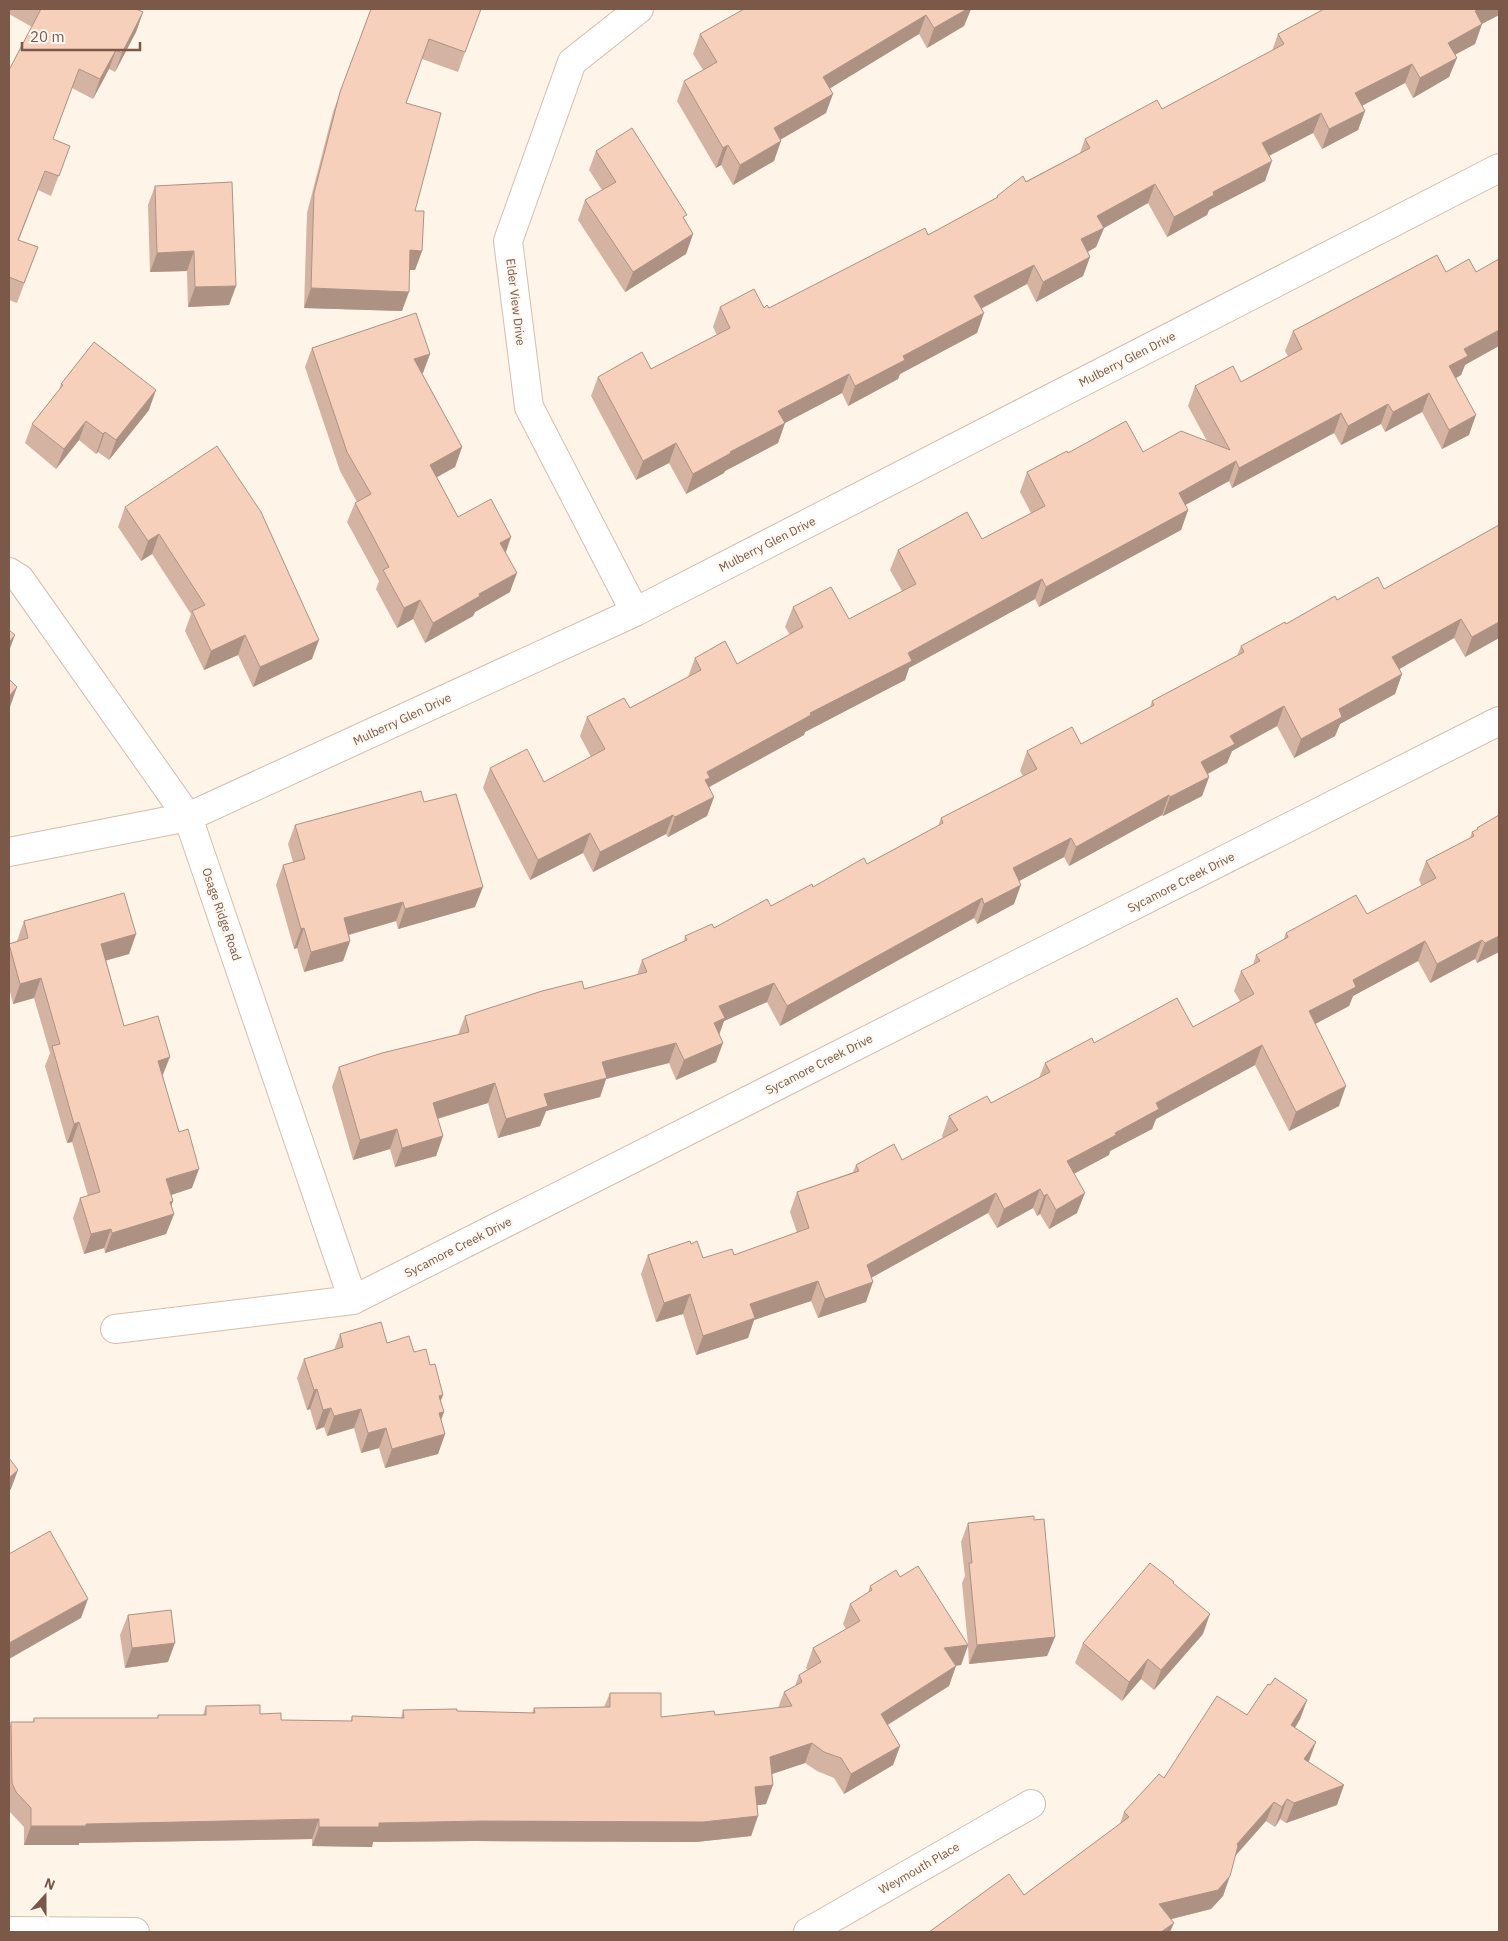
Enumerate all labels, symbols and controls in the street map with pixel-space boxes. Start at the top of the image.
scale bar [22,20,140,52]
text: 20 m [30,27,65,46]
street label: Elder View Drive [503,258,529,347]
street label: Mulberry Glen Drive [1076,328,1178,390]
street label: Mulberry Glen Drive [716,513,818,575]
street label: Mulberry Glen Drive [350,689,454,748]
street label: Sycamore Creek Drive [1125,848,1237,916]
street label: Osage Ridge Road [199,866,245,962]
street label: Sycamore Creek Drive [763,1030,875,1098]
street label: Sycamore Creek Drive [402,1213,514,1281]
street label: Weymouth Place [876,1839,962,1897]
north arrow [20,1871,70,1921]
text: N [42,1874,58,1894]

